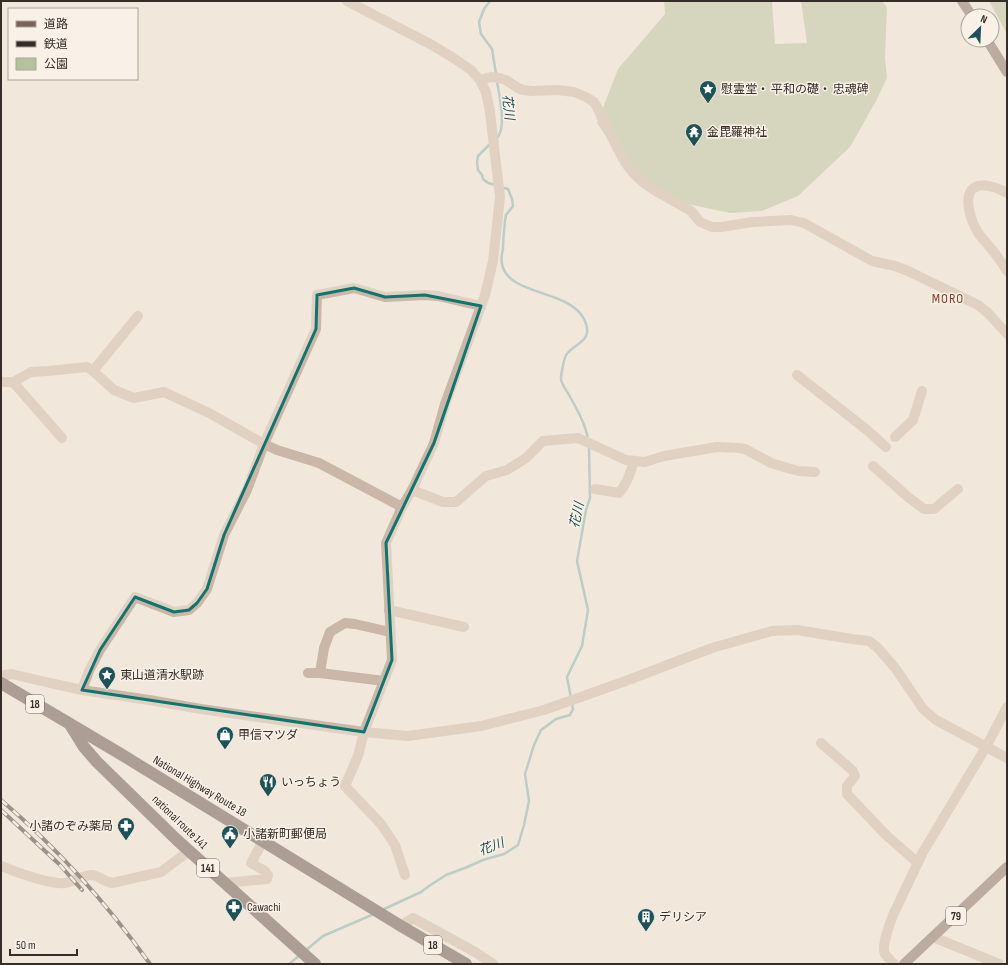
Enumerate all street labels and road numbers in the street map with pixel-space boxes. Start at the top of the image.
road number: 18 [26,695,44,713]
street label: National Highway Route 18 [150,753,249,820]
street label: national route 141 [149,792,211,853]
road number: 141 [197,859,219,877]
road number: 79 [946,907,966,925]
road number: 18 [424,936,442,954]

